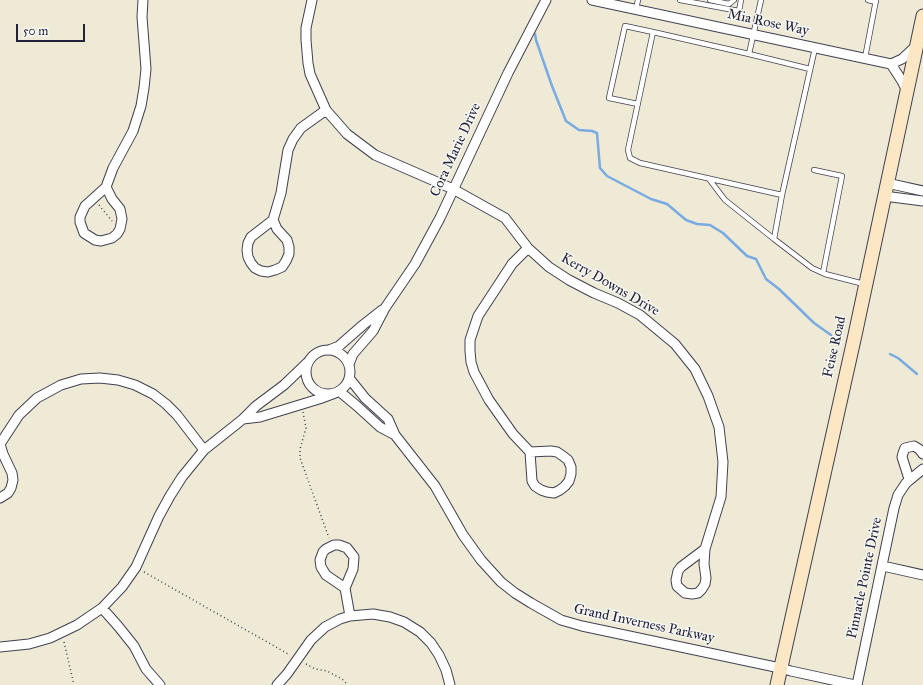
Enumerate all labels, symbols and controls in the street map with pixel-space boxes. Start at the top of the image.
street label: Mia Rose Way [726,6,810,40]
scale bar [18,16,87,42]
text: 50 m [23,24,48,38]
street label: Cora Marie Drive [427,100,485,200]
street label: Kerry Downs Drive [558,250,662,320]
street label: Feise Road [820,315,850,379]
street label: Pinnacle Pointe Drive [844,516,886,640]
street label: Grand Inverness Parkway [572,601,716,647]

